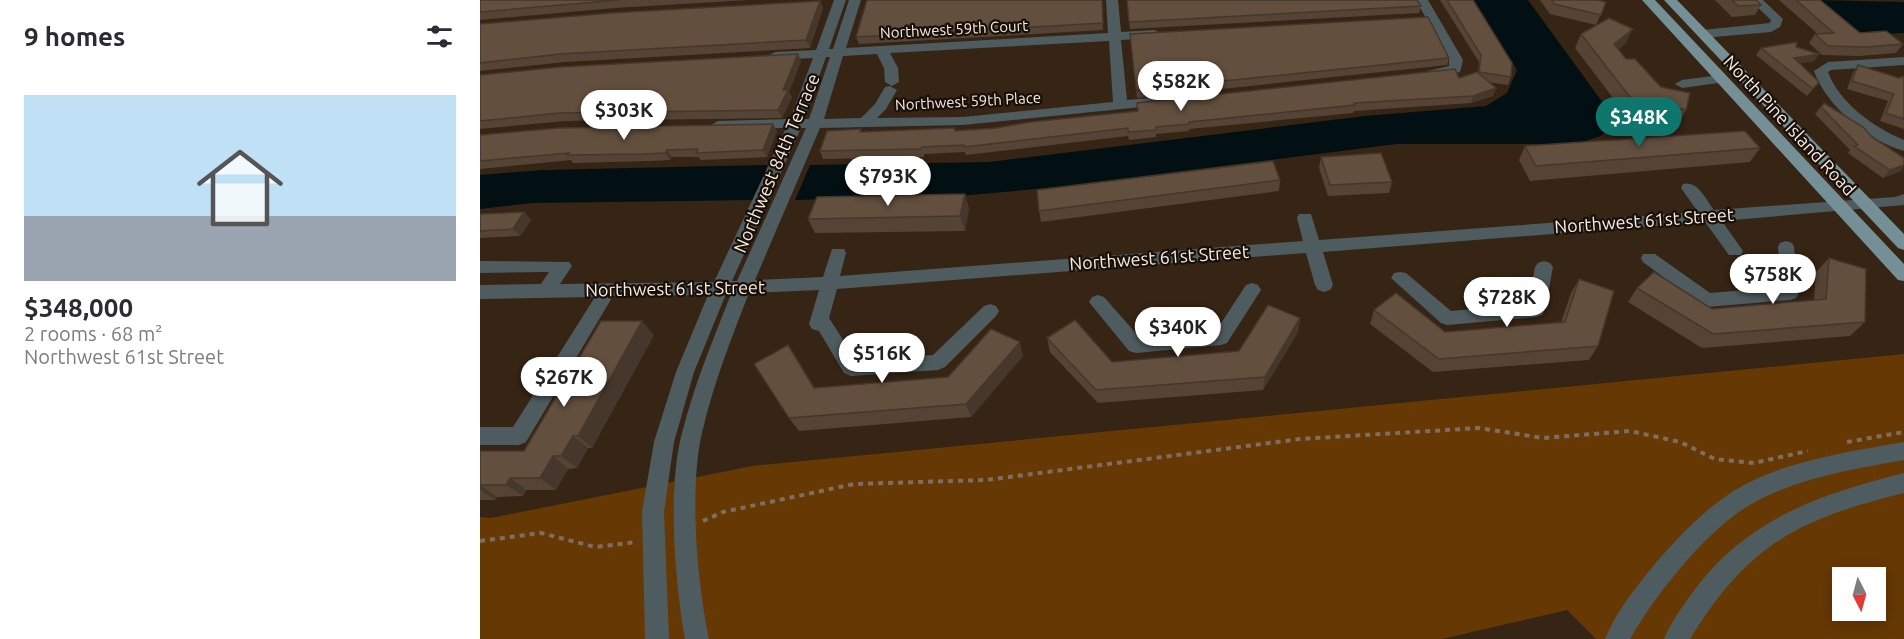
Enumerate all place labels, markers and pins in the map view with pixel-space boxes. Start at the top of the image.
pin: $582K [1139,61,1223,112]
pin: $303K [582,90,666,141]
pin: $348K [1597,97,1681,148]
pin: $793K [846,156,930,207]
pin: $758K [1731,254,1815,305]
pin: $728K [1465,277,1549,328]
pin: $340K [1136,307,1220,358]
pin: $516K [840,333,924,384]
pin: $267K [522,357,606,408]

